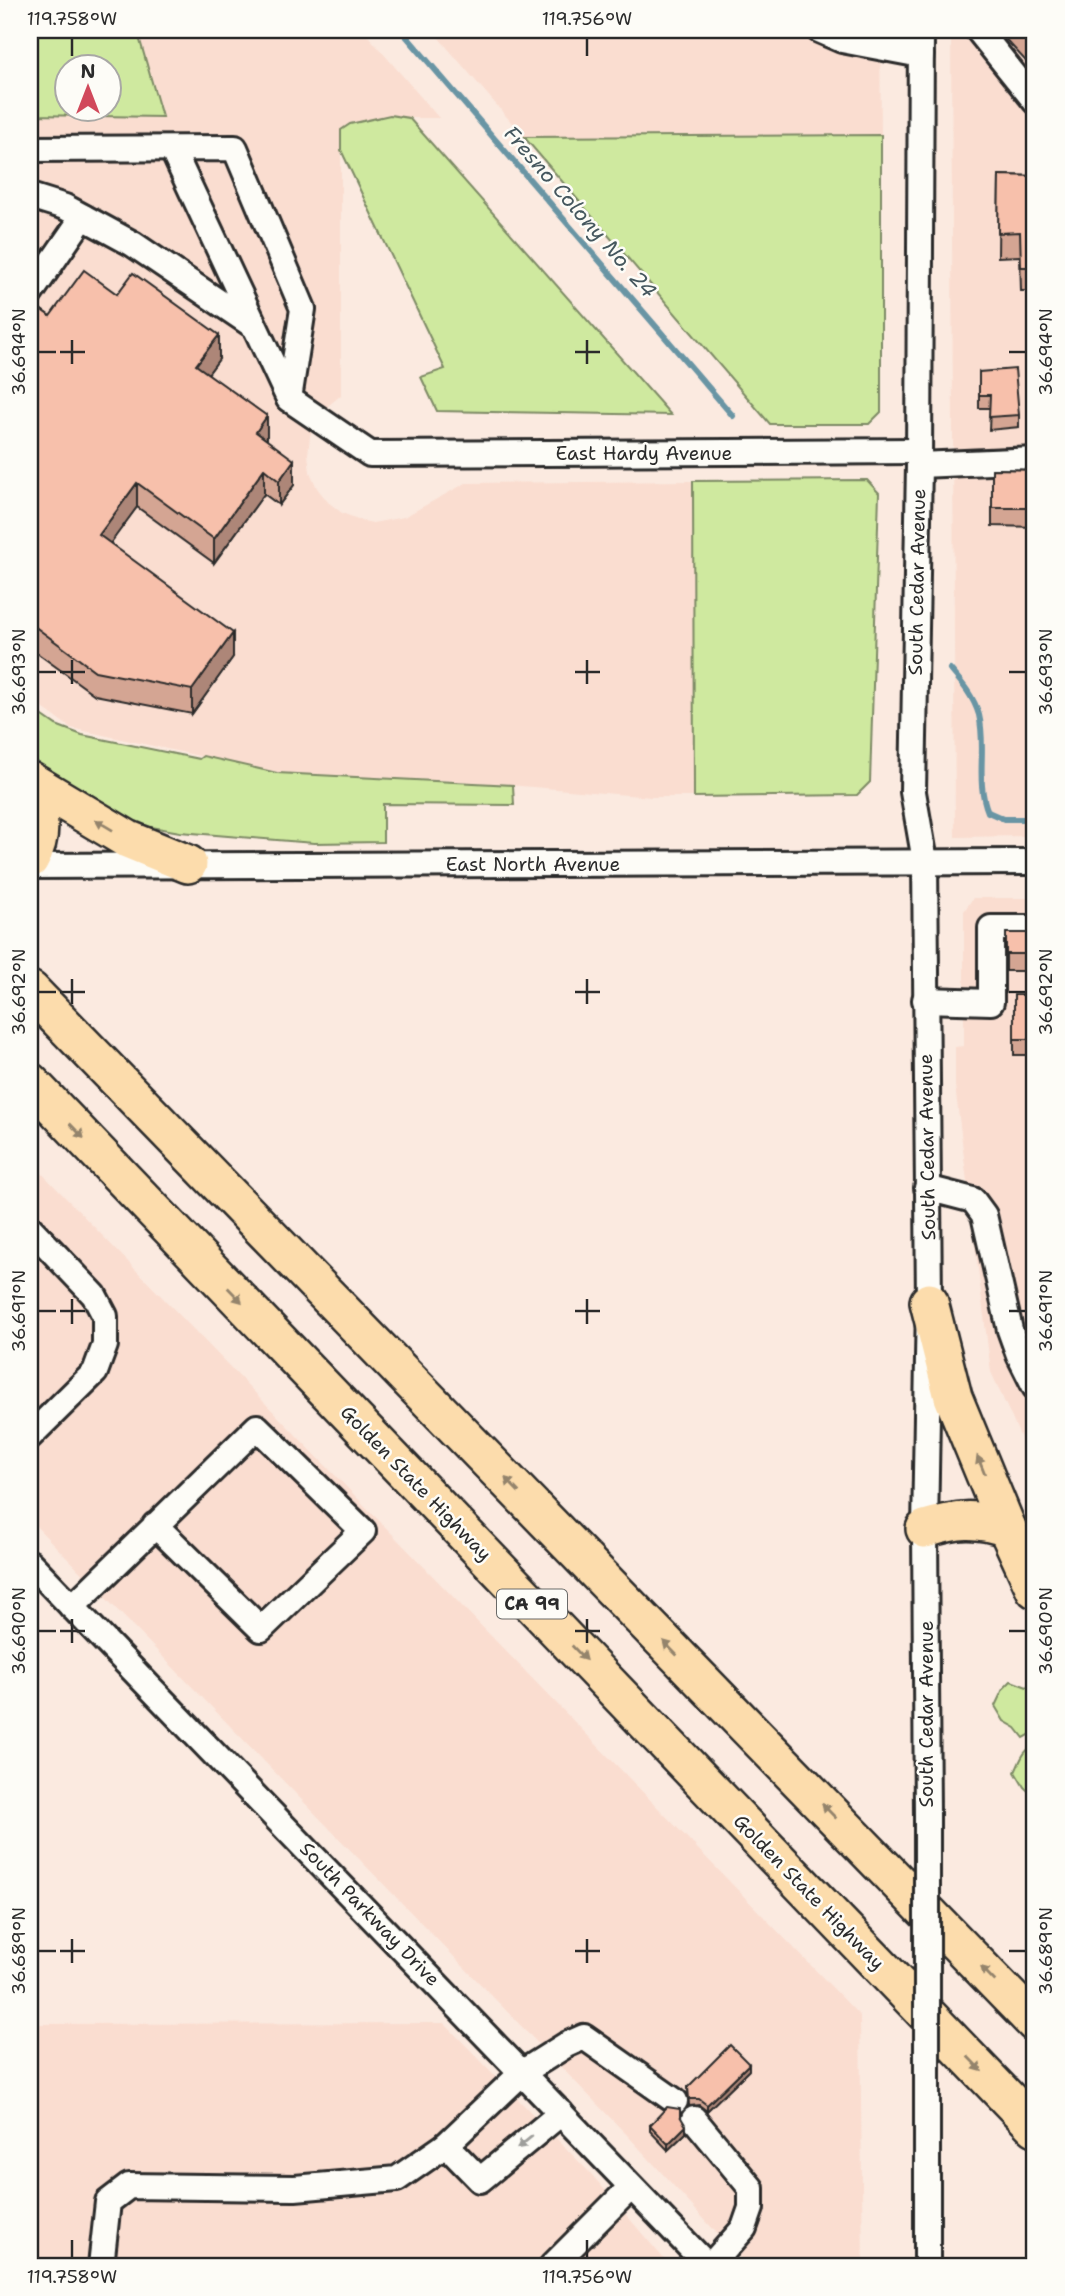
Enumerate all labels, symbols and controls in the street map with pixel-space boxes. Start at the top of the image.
text: 119.758°W [27,7,117,31]
text: 119.756°W [542,7,632,31]
north arrow [52,52,122,122]
text: N [80,59,96,84]
water label: Fresno Colony No. 24 [497,120,663,304]
text: 36.694°N [7,308,31,396]
text: 36.694°N [1034,308,1058,396]
street label: East Hardy Avenue [556,441,732,466]
street label: South Cedar Avenue [903,488,931,676]
text: 36.693°N [7,628,31,716]
text: 36.693°N [1034,628,1058,716]
one-way arrow [94,819,113,831]
street label: East North Avenue [446,852,620,877]
text: 36.692°N [7,948,31,1036]
text: 36.692°N [1034,948,1058,1036]
street label: South Cedar Avenue [913,1053,941,1241]
one-way arrow [69,1122,85,1139]
text: 36.691°N [7,1270,31,1352]
text: 36.691°N [1034,1270,1058,1352]
one-way arrow [226,1286,242,1303]
street label: Golden State Highway [335,1400,497,1566]
one-way arrow [976,1454,987,1475]
one-way arrow [503,1477,520,1494]
text: 36.690°N [7,1587,31,1675]
text: 36.690°N [1034,1587,1058,1675]
road number: CA 99 [497,1590,567,1618]
street label: South Cedar Avenue [914,1621,939,1807]
one-way arrow [662,1640,679,1657]
one-way arrow [571,1644,587,1661]
one-way arrow [820,1803,837,1820]
street label: Golden State Highway [728,1809,890,1975]
street label: South Parkway Drive [295,1836,445,1992]
text: 36.689°N [7,1907,31,1995]
text: 36.689°N [1034,1907,1058,1995]
one-way arrow [979,1966,996,1983]
one-way arrow [966,2055,982,2072]
one-way arrow [517,2134,534,2149]
text: 119.758°W [27,2265,117,2289]
text: 119.756°W [542,2265,632,2289]

